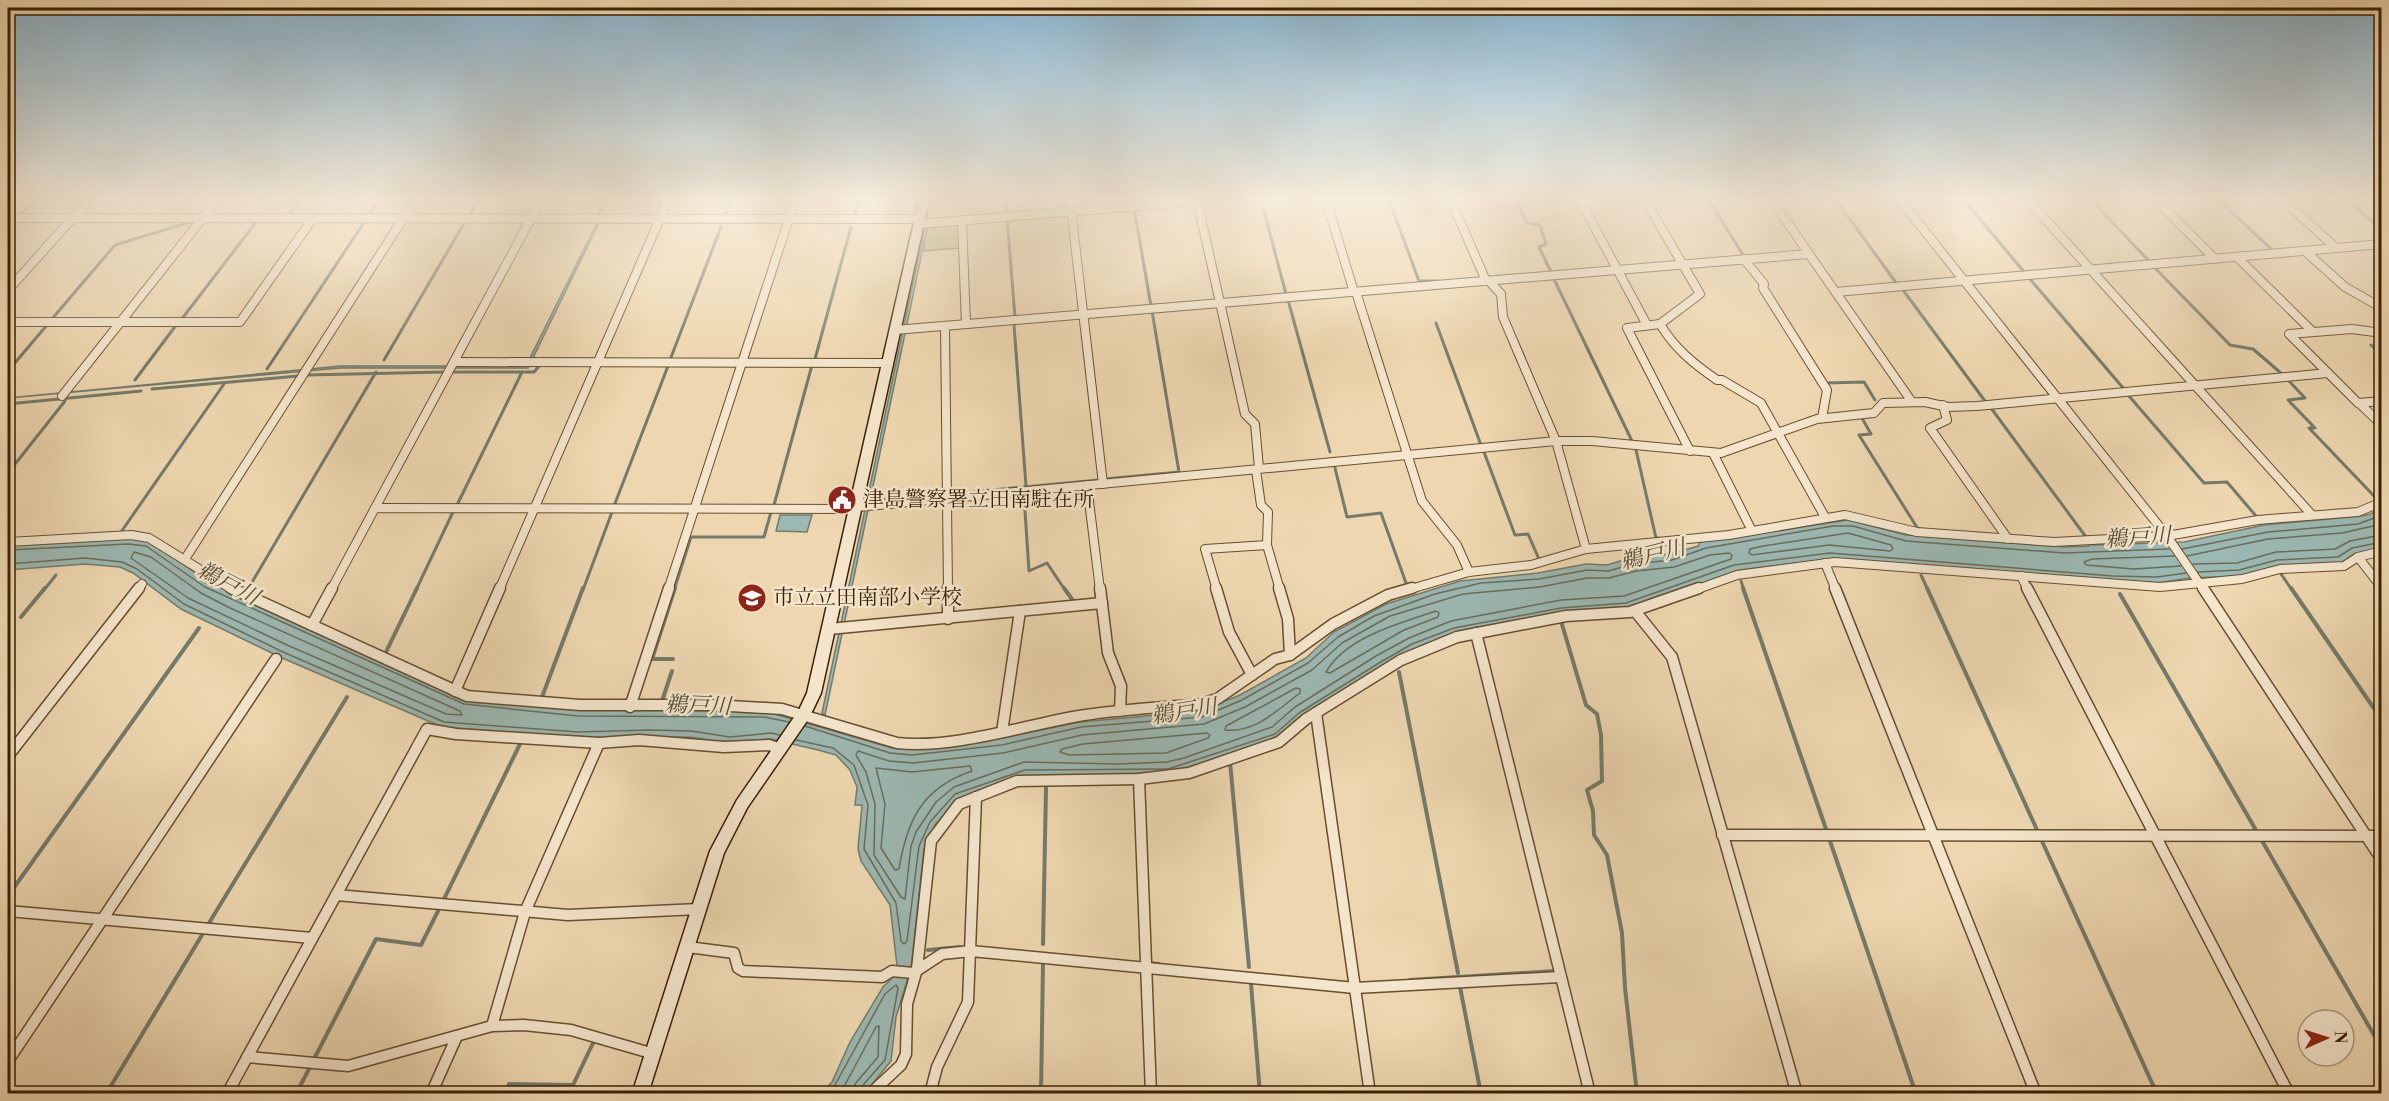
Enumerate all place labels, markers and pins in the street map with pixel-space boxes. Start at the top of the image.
public building icon: 津島警察署立田南駐在所 [826,484,858,516]
place label: 津島警察署立田南駐在所 [863,487,1094,513]
school or university icon: 市立立田南部小学校 [736,582,768,614]
place label: 市立立田南部小学校 [773,585,962,611]

